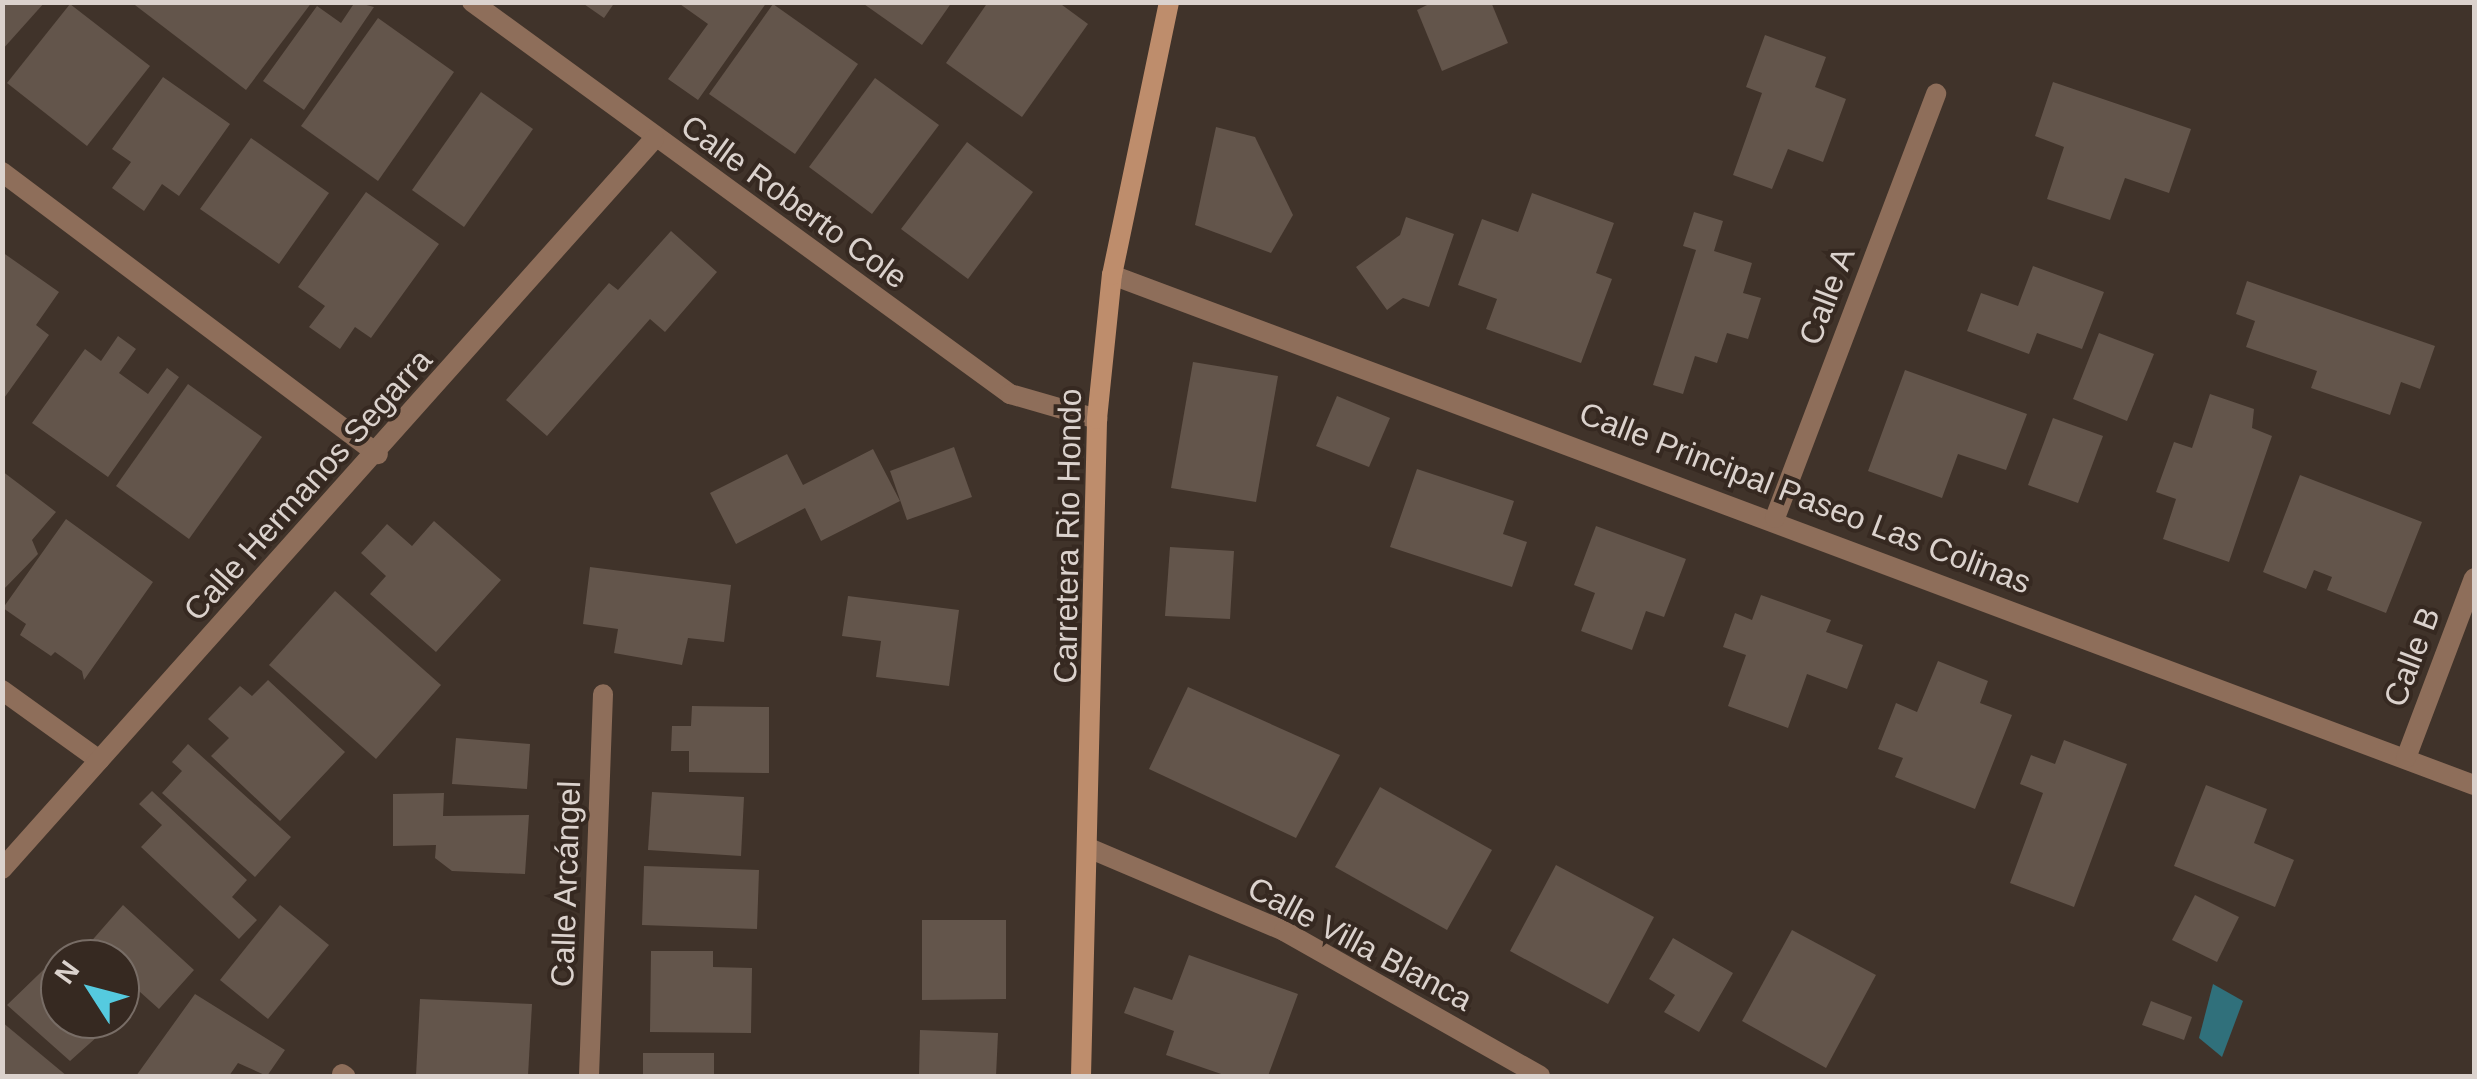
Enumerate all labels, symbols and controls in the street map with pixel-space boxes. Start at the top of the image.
street label: Calle Roberto Cole [673,107,915,297]
street label: Calle A [1791,241,1863,351]
street label: Calle Hermanos Segarra [176,341,440,629]
street label: Carretera Rio Hondo [1046,388,1090,684]
street label: Calle Principal Paseo Las Colinas [1574,394,2036,602]
street label: Calle B [2376,602,2448,712]
street label: Calle Arcángel [543,779,589,989]
street label: Calle Villa Blanca [1241,869,1479,1019]
north arrow [40,939,140,1039]
text: N [48,955,85,990]

